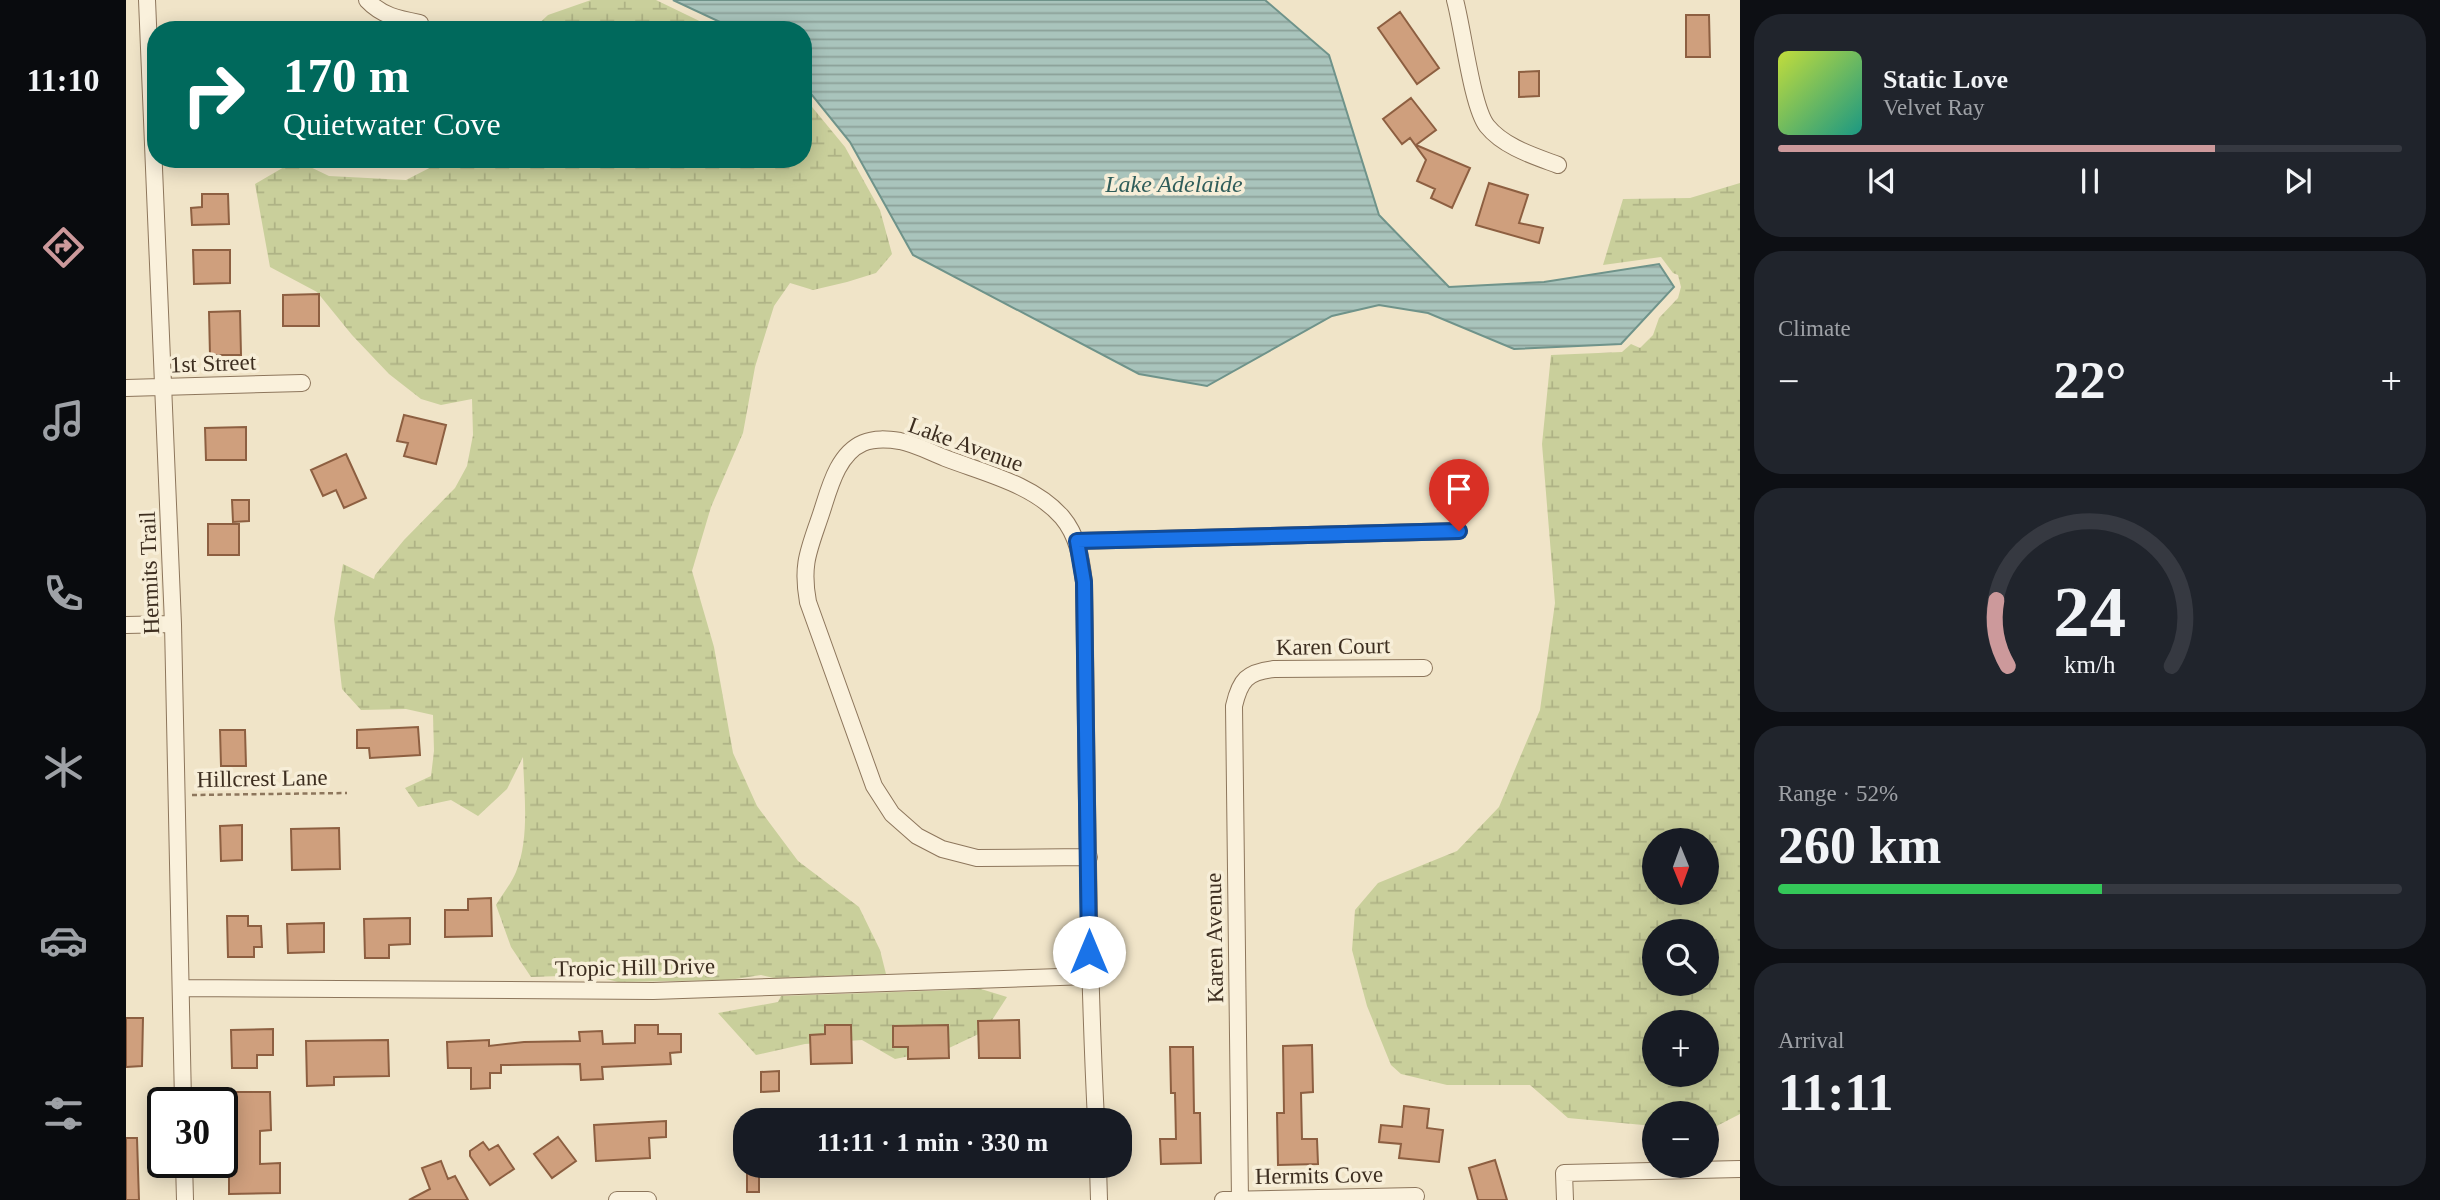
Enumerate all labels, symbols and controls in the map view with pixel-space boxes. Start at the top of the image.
text: 170 m [283,48,410,103]
icon: right [168,49,259,140]
text: 11:10 [27,62,99,98]
text: Static Love [1883,65,2008,94]
text: Velvet Ray [1883,95,1985,120]
text: Quietwater Cove [283,106,501,142]
icon: previous [1863,162,1901,200]
icon: pause [2071,162,2109,200]
icon: next [2279,162,2317,200]
water label: Lake Adelaide [1104,171,1243,197]
icon: directions [39,223,88,272]
text: Climate [1778,316,1851,341]
street label: 1st Street [169,349,257,377]
text: 22° [2054,352,2126,409]
text: − [1778,360,1799,402]
text: + [2381,360,2402,402]
icon: music [39,396,88,445]
street label: Lake Avenue [905,412,1027,477]
pin [1429,459,1489,531]
icon: arrive [1440,470,1478,508]
street label: Hermits Trail [135,511,164,635]
icon: phone [39,569,88,618]
text: 24 [2054,571,2126,652]
street label: Karen Court [1276,633,1391,660]
text: km/h [2064,651,2116,678]
icon: climate [39,743,88,792]
street label: Hillcrest Lane [196,765,328,792]
text: Range · 52% [1778,781,1898,806]
text: 260 km [1778,817,1941,874]
north arrow [1642,828,1718,905]
map controls [1642,828,1719,1178]
street label: Karen Avenue [1201,873,1228,1003]
position arrow [1052,915,1126,989]
icon: car [39,916,88,965]
button: search [1642,919,1719,996]
street label: Tropic Hill Drive [555,954,715,981]
button: + [1642,1010,1719,1087]
text: Arrival [1778,1028,1844,1053]
text: 11:11 [1778,1064,1894,1121]
speed limit sign: 30 [147,1087,238,1178]
icon: filters [39,1089,88,1138]
button: − [1642,1101,1719,1178]
text: 11:11 · 1 min · 330 m [817,1128,1048,1157]
street label: Hermits Cove [1255,1162,1383,1189]

